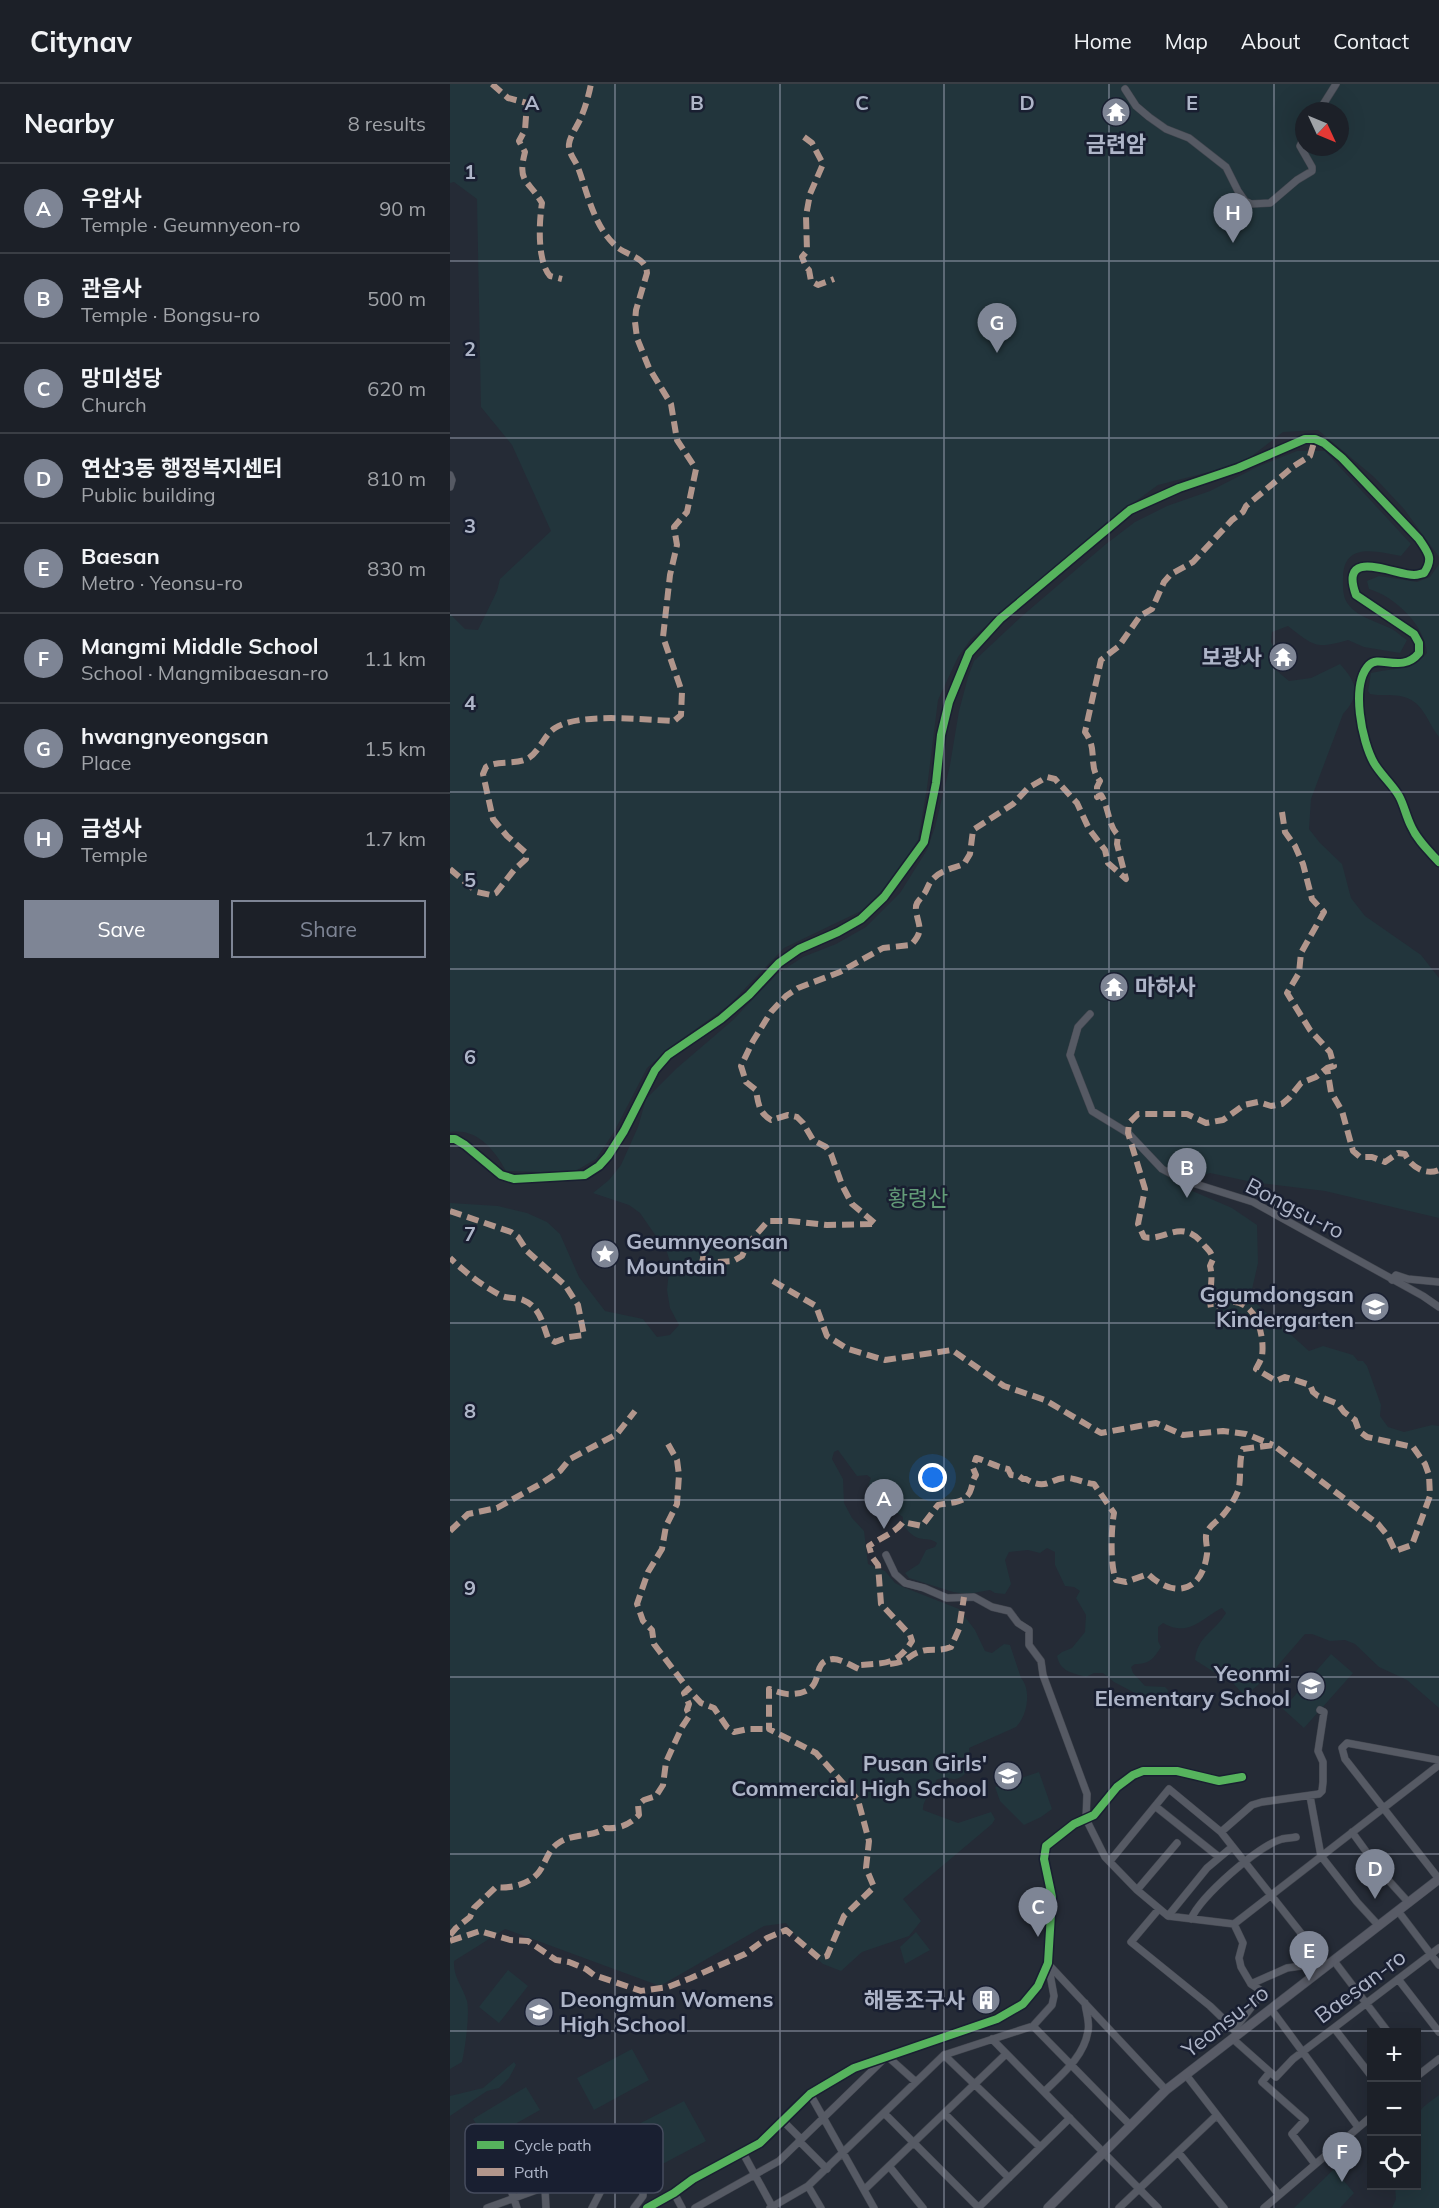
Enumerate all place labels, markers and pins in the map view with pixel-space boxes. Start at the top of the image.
temple icon: 금련암 [1100,96,1132,128]
place label: 금련암 [1086,130,1146,158]
pin: H [1214,194,1252,243]
pin: G [978,304,1016,353]
temple icon: 보광사 [1267,641,1299,673]
place label: 보광사 [1201,643,1262,671]
temple icon: 마하사 [1098,971,1130,1003]
place label: 마하사 [1135,973,1196,1001]
pin: B [1168,1148,1206,1198]
place label: Geumnyeonsan Mountain [626,1227,788,1280]
place icon: Geumnyeonsan Mountain [589,1238,621,1270]
place label: Ggumdongsan Kindergarten [1200,1280,1354,1333]
school or university icon: Ggumdongsan Kindergarten [1359,1291,1391,1323]
pin: A [864,1480,904,1529]
place label: Yeonmi Elementary School [1094,1659,1290,1712]
school or university icon: Yeonmi Elementary School [1295,1670,1327,1702]
place label: Pusan Girls' Commercial High School [731,1749,987,1802]
school or university icon: Pusan Girls' Commercial High School [992,1760,1024,1792]
pin: D [1356,1850,1394,1899]
pin: C [1018,1888,1058,1937]
pin: E [1290,1932,1328,1981]
building icon: 해동조구사 [970,1984,1002,2016]
place label: Deongmun Womens High School [560,1985,773,2038]
place label: 해동조구사 [864,1986,965,2014]
school or university icon: Deongmun Womens High School [523,1996,555,2028]
pin: F [1322,2132,1362,2182]

